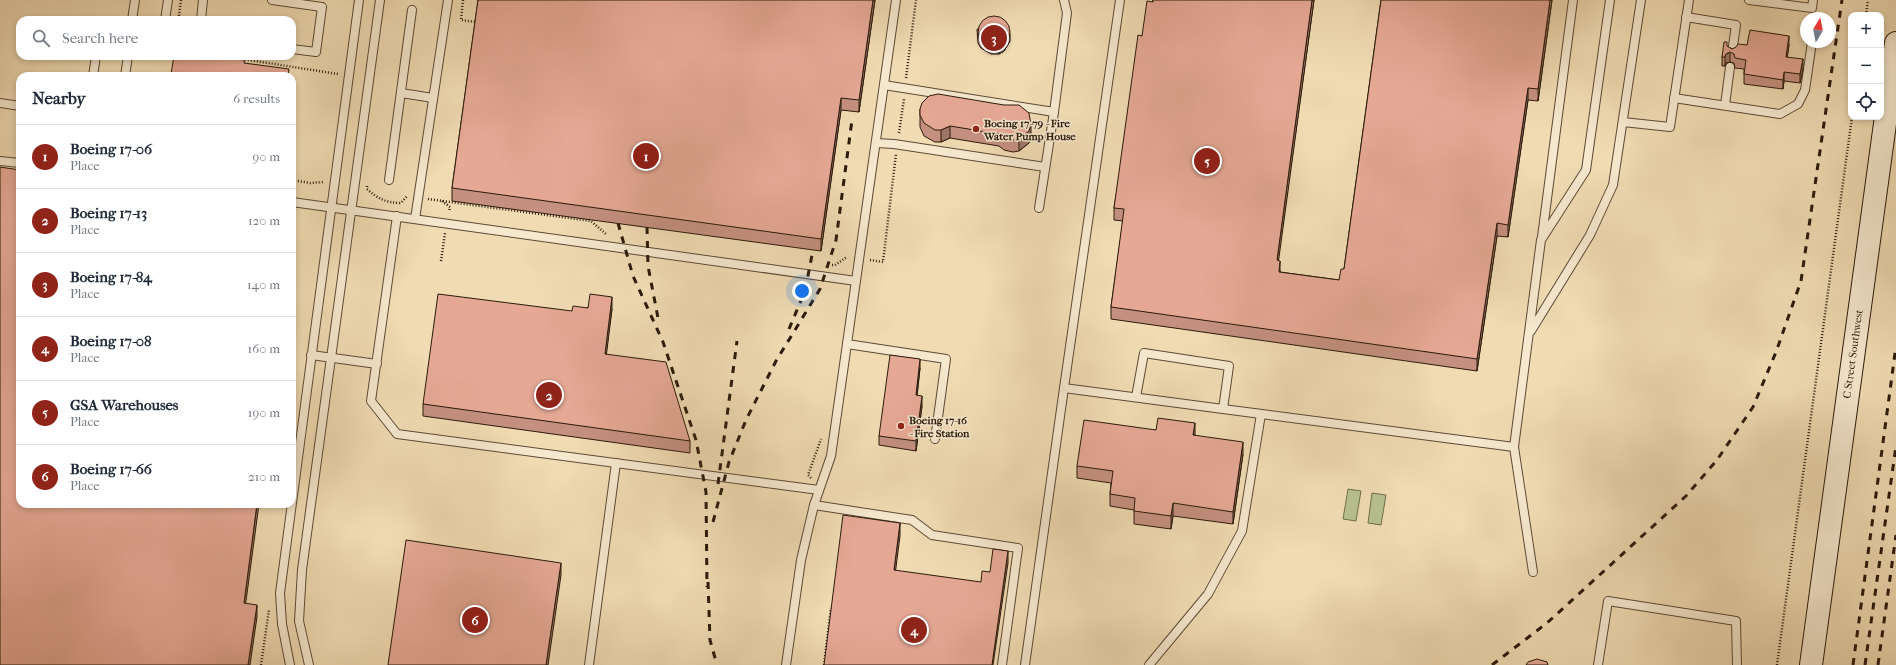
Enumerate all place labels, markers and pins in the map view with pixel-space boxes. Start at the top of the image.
pin: 3 [981,23,1007,53]
place label: Boeing 17-79 - Fire Water Pump House [983,117,1076,143]
marker: Boeing 17-79 - Fire Water Pump House [971,124,981,134]
pin: 1 [633,141,659,171]
pin: 5 [1194,146,1220,176]
pin: 2 [536,380,562,410]
place label: Boeing 17-16 - Fire Station [909,414,970,440]
marker: Boeing 17-16 - Fire Station [896,421,906,431]
pin: 6 [462,605,488,635]
pin: 4 [901,615,927,645]

